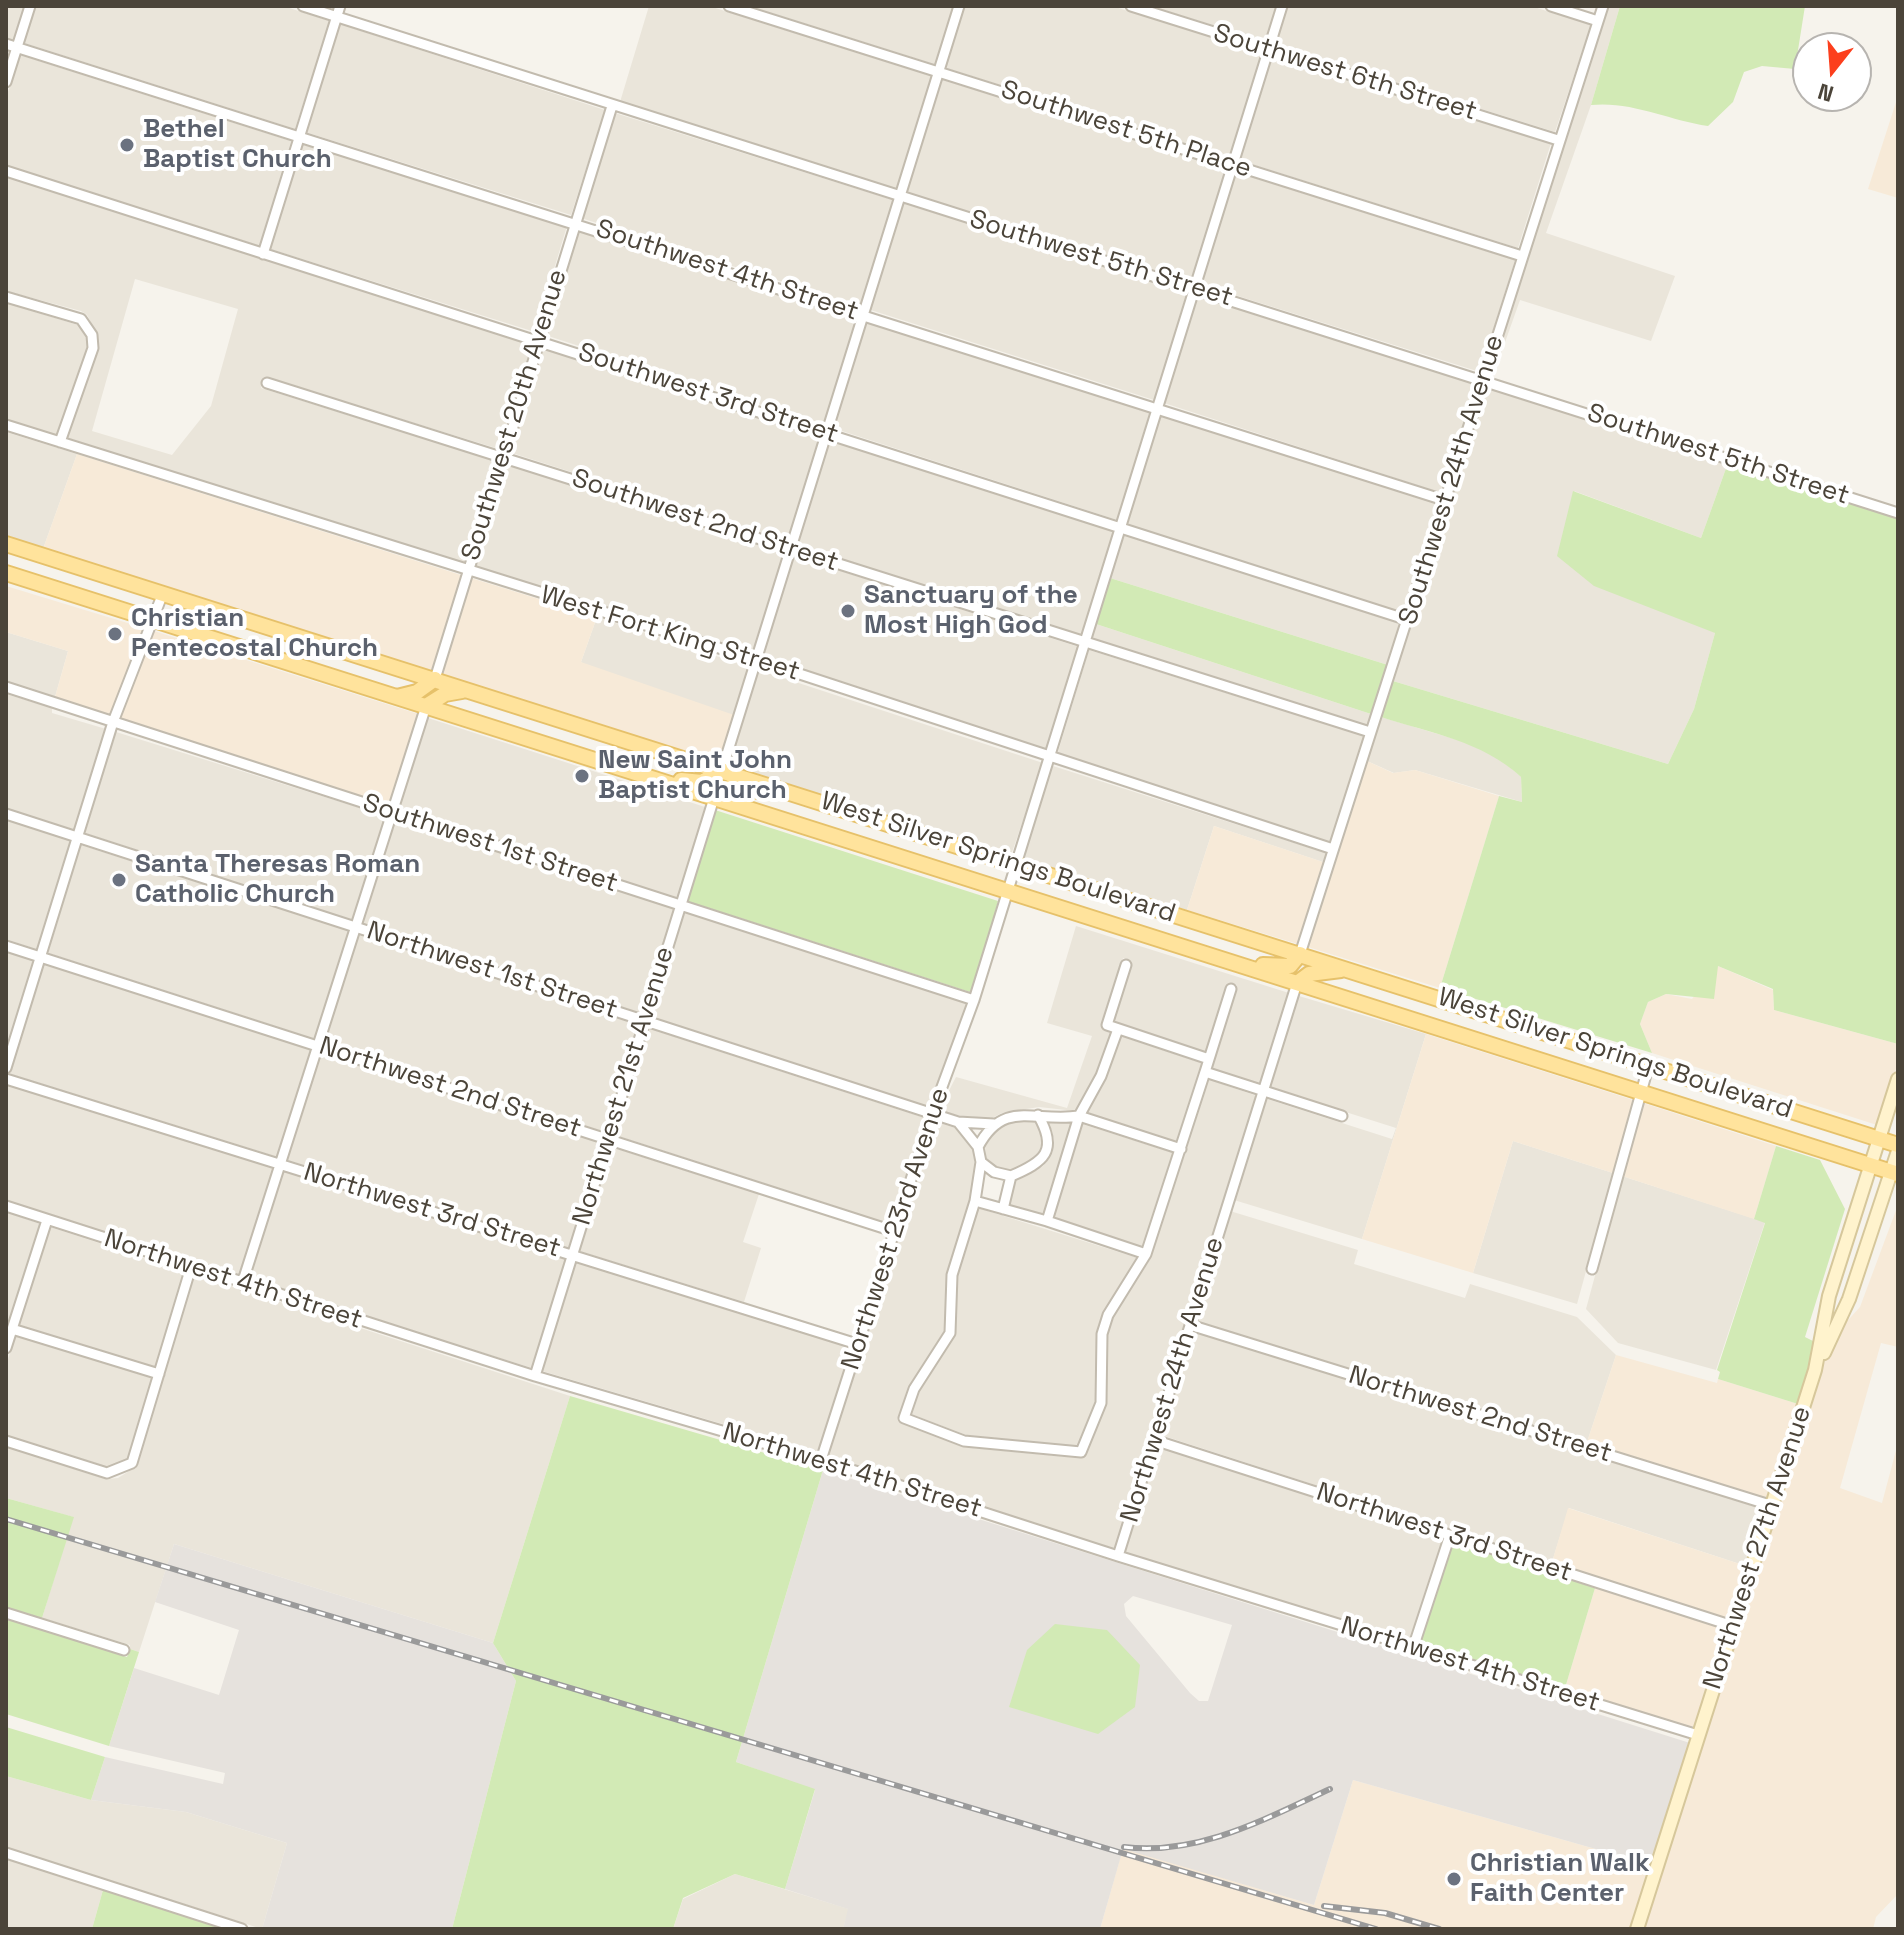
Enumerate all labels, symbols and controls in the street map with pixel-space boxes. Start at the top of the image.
street label: Southwest 6th Street [1210,18,1480,128]
north arrow [1792,32,1872,112]
street label: Southwest 5th Place [997,75,1255,185]
text: N [1814,77,1837,109]
place label: Bethel Baptist Church [143,114,332,176]
marker: Bethel Baptist Church [118,136,136,154]
street label: Southwest 5th Street [966,204,1236,314]
street label: Southwest 4th Street [592,214,862,328]
street label: Southwest 20th Avenue [456,266,574,564]
street label: Southwest 24th Avenue [1393,331,1511,629]
street label: Southwest 3rd Street [574,337,842,451]
street label: Southwest 5th Street [1583,398,1853,512]
street label: Southwest 2nd Street [568,463,842,579]
street label: West Fort King Street [537,580,803,688]
place label: Sanctuary of the Most High God [864,580,1078,642]
marker: Sanctuary of the Most High God [839,602,857,620]
place label: Christian Pentecostal Church [131,603,378,664]
marker: Christian Pentecostal Church [106,625,124,643]
place label: New Saint John Baptist Church [598,745,792,806]
marker: New Saint John Baptist Church [573,767,591,785]
street label: West Silver Springs Boulevard [817,786,1179,930]
street label: Southwest 1st Street [359,788,621,900]
place label: Santa Theresas Roman Catholic Church [135,849,420,910]
marker: Santa Theresas Roman Catholic Church [110,871,128,889]
street label: Northwest 1st Street [363,916,621,1026]
street label: Northwest 21st Avenue [567,943,681,1229]
street label: West Silver Springs Boulevard [1434,982,1796,1126]
street label: Northwest 2nd Street [315,1031,585,1145]
street label: Northwest 23rd Avenue [836,1084,956,1374]
street label: Northwest 3rd Street [300,1157,564,1265]
street label: Northwest 4th Street [100,1224,366,1336]
street label: Northwest 24th Avenue [1115,1234,1231,1526]
street label: Northwest 2nd Street [1345,1360,1615,1470]
street label: Northwest 27th Avenue [1698,1403,1818,1693]
street label: Northwest 4th Street [719,1417,985,1525]
street label: Northwest 3rd Street [1312,1477,1576,1589]
street label: Northwest 4th Street [1337,1611,1603,1719]
place label: Christian Walk Faith Center [1470,1848,1650,1910]
marker: Christian Walk Faith Center [1445,1870,1463,1888]

